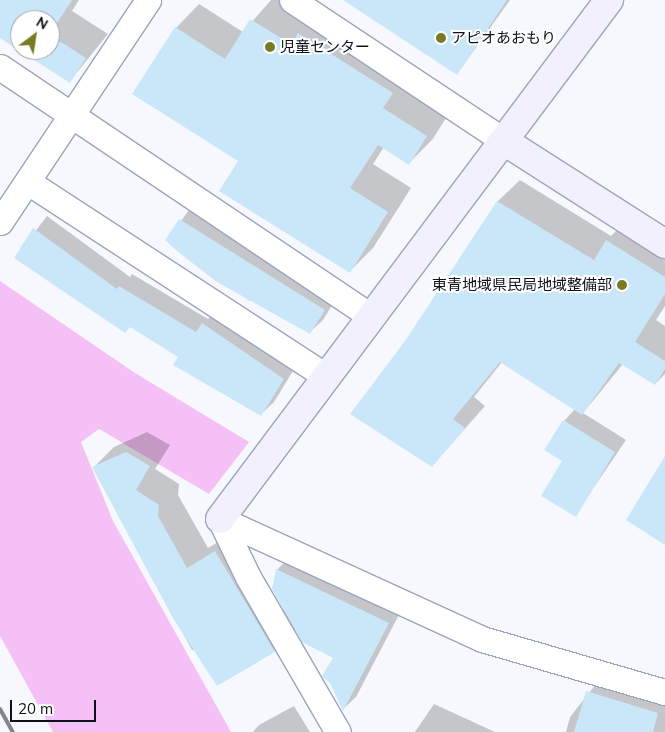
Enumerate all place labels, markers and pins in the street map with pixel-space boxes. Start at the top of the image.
place label: アピオあおもり [451,29,556,47]
marker: アピオあおもり [435,32,447,44]
place label: 児童センター [280,38,370,56]
marker: 児童センター [264,41,276,53]
place label: 東青地域県民局地域整備部 [432,276,612,294]
marker: 東青地域県民局地域整備部 [616,279,628,291]

